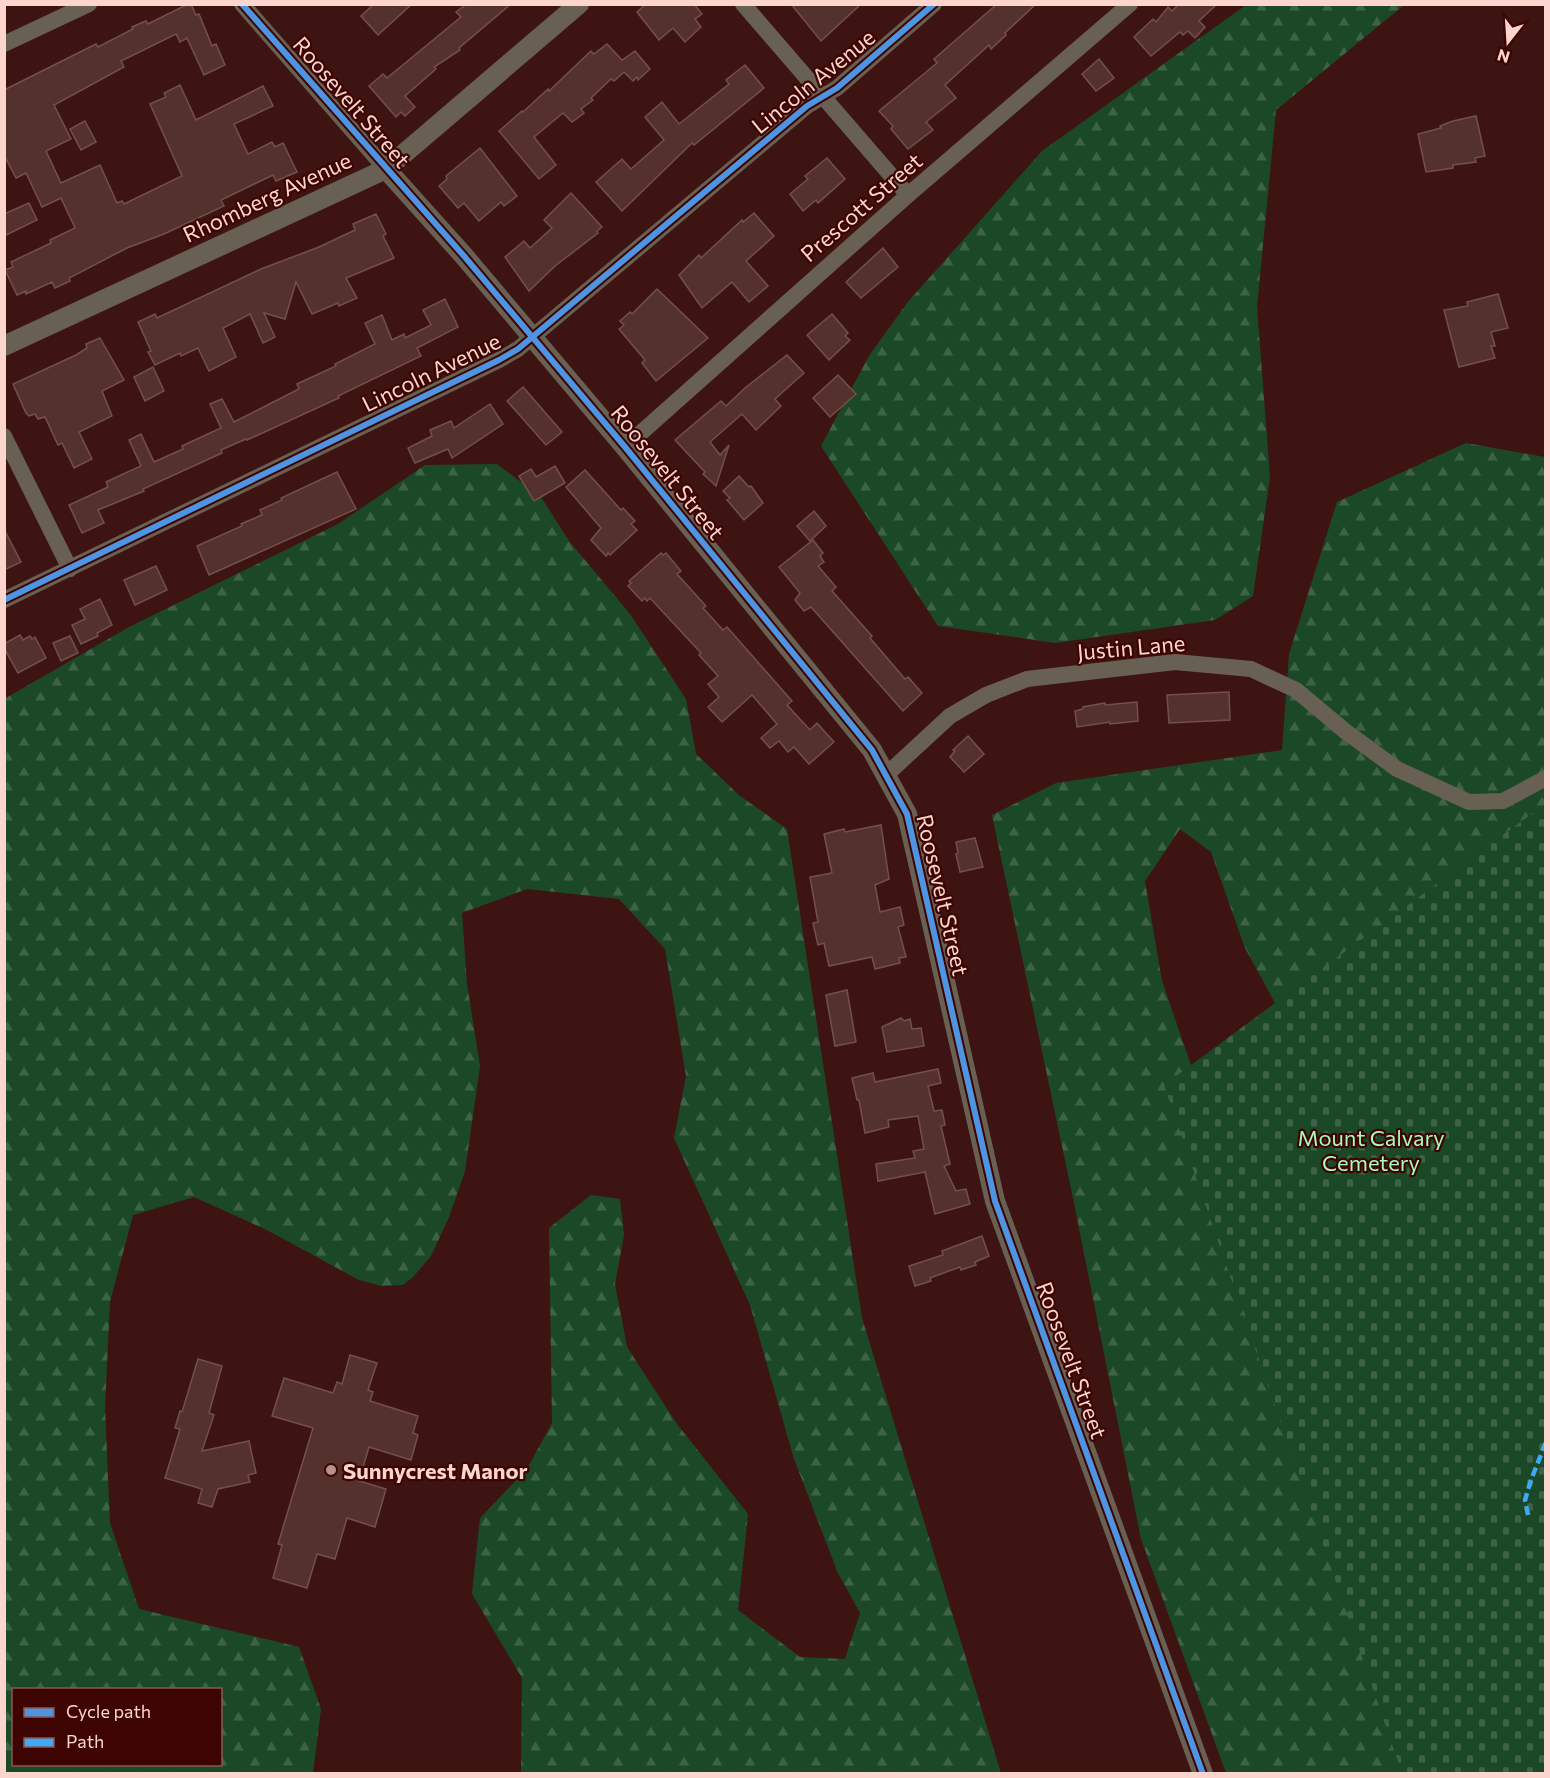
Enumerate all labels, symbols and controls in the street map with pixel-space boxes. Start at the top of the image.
north arrow [1478,12,1538,72]
street label: Lincoln Avenue [746,23,880,139]
street label: Roosevelt Street [288,31,416,173]
text: N [1495,46,1512,68]
street label: Rhomberg Avenue [179,146,355,248]
street label: Prescott Street [795,147,927,267]
street label: Lincoln Avenue [357,327,505,417]
street label: Roosevelt Street [606,399,730,545]
street label: Justin Lane [1076,629,1186,665]
street label: Roosevelt Street [911,812,975,978]
park label: Mount Calvary Cemetery [1297,1124,1445,1176]
street label: Roosevelt Street [1031,1278,1113,1442]
place label: Sunnycrest Manor [343,1457,528,1484]
marker: Sunnycrest Manor [324,1463,338,1477]
legend [12,1688,222,1766]
text: Cycle path [66,1700,151,1722]
text: Path [66,1730,104,1752]

